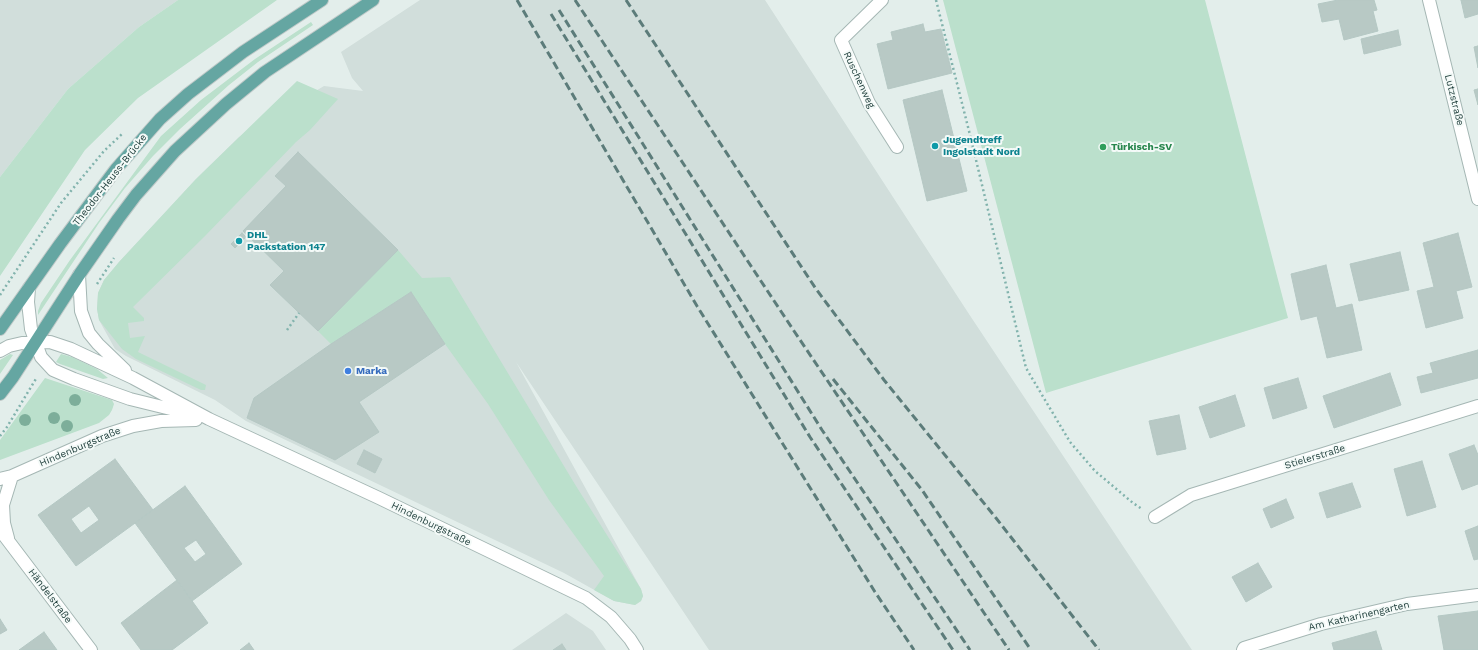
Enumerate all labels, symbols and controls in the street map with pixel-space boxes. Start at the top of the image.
street label: Ruschenweg [841,50,877,110]
street label: Lutzstraße [1442,73,1466,127]
street label: Theodor-Heuss-Brücke [70,132,150,228]
place label: Jugendtreff Ingolstadt Nord [943,134,1020,158]
marker: Jugendtreff Ingolstadt Nord [930,141,940,151]
place label: Türkisch-SV [1111,141,1172,153]
marker: Türkisch-SV [1098,142,1108,152]
place label: DHL Packstation 147 [247,229,325,252]
marker: DHL Packstation 147 [234,236,244,246]
place label: Marka [356,365,387,377]
marker: Marka [343,366,353,376]
street label: Hindenburgstraße [38,424,122,470]
street label: Stielerstraße [1283,442,1347,472]
street label: Hindenburgstraße [389,500,473,548]
street label: Händelstraße [26,566,74,626]
street label: Am Katharinengarten [1307,599,1411,633]

